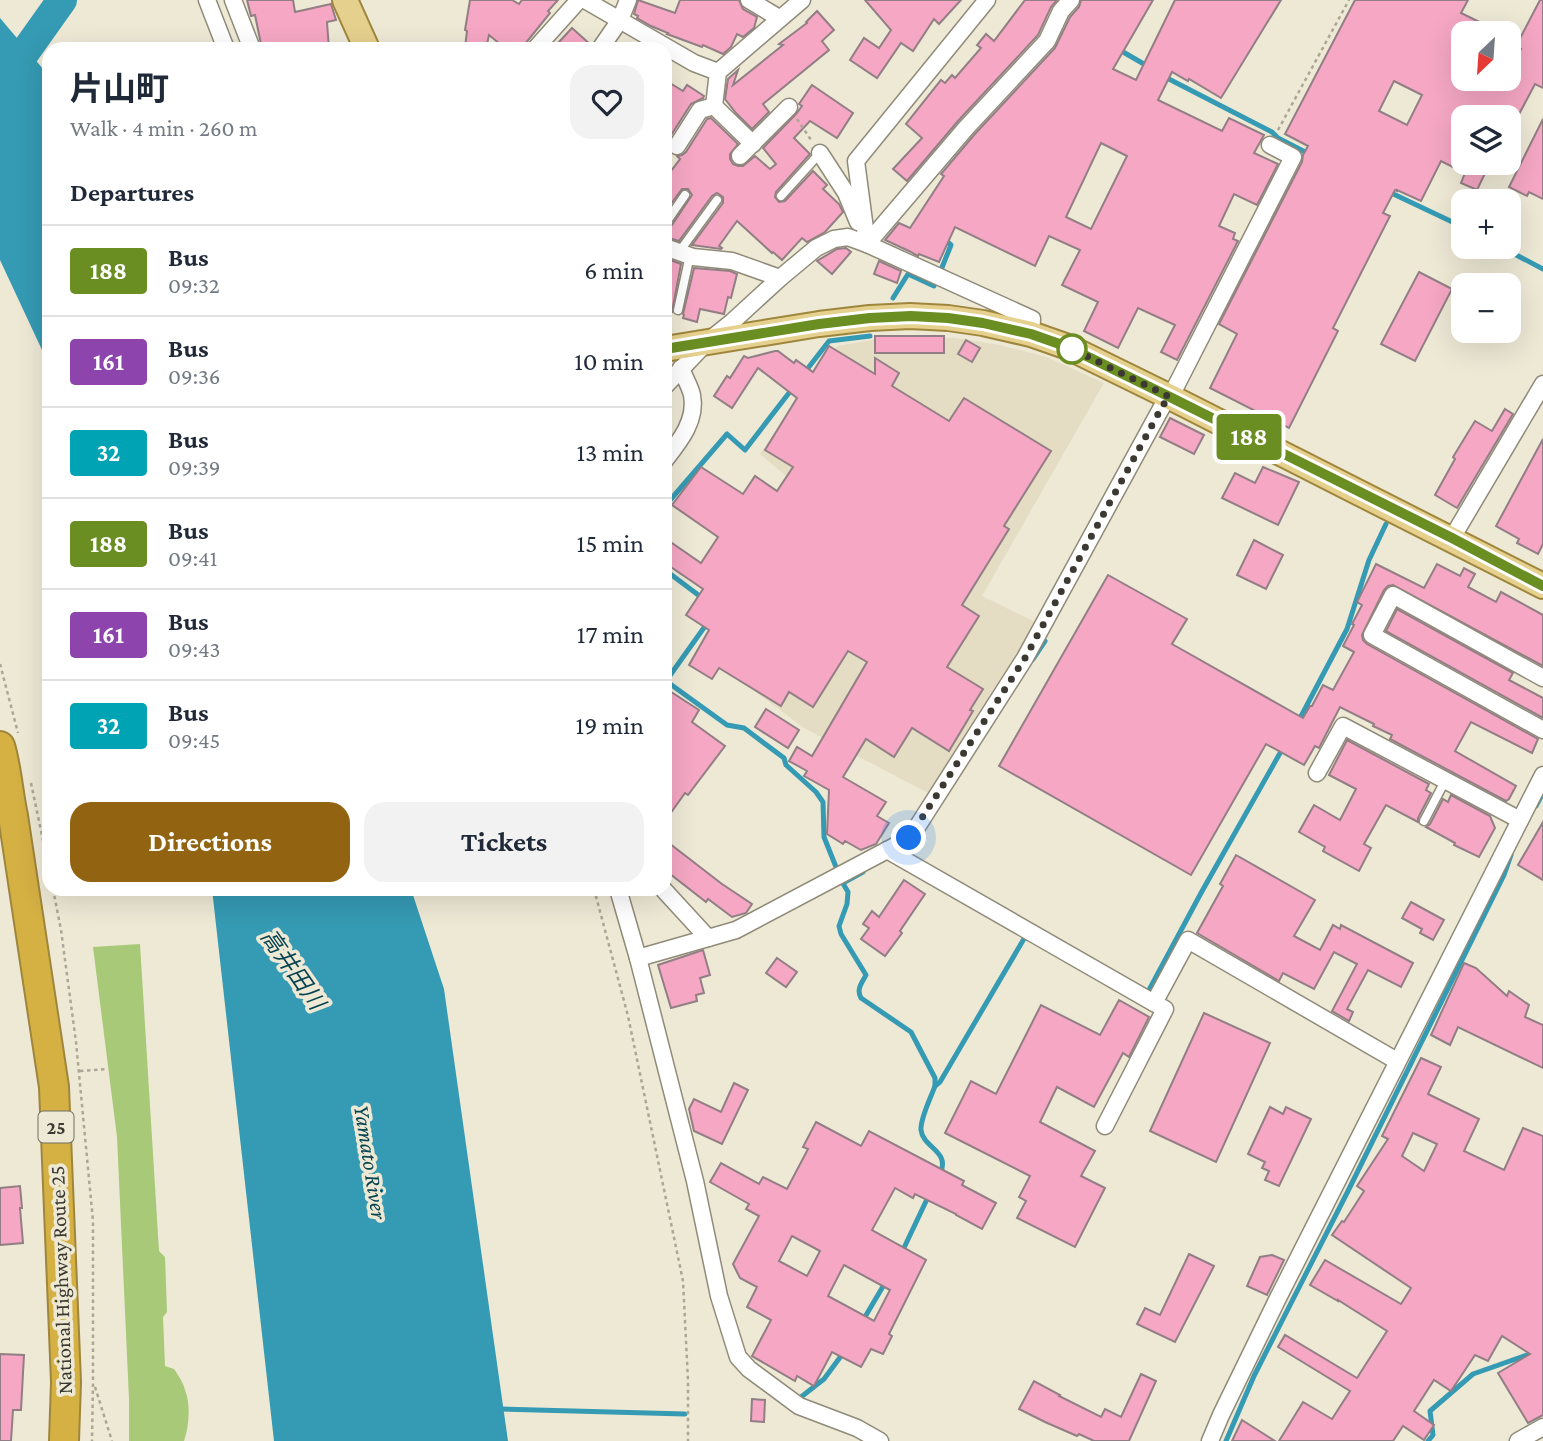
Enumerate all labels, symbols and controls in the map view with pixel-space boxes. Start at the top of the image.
north arrow [1451,21,1521,91]
map controls [1451,21,1521,343]
button: heart [570,65,644,139]
text: 片山町 [70,70,169,107]
button: layers [1451,105,1521,175]
text: Walk · 4 min · 260 m [70,115,257,141]
text: Departures [70,178,194,207]
button: + [1451,189,1521,259]
text: Bus [168,243,209,272]
text: 6 min [584,256,644,285]
text: 188 [90,257,127,284]
text: 09:32 [168,272,220,298]
button: − [1451,273,1521,343]
text: Bus [168,334,209,363]
unlabelled marker [1057,334,1087,364]
text: 10 min [574,347,644,376]
text: 161 [93,348,124,375]
text: 09:36 [168,363,221,389]
line badge: 188 [1209,414,1289,460]
text: 188 [1231,423,1267,450]
text: Bus [168,425,209,454]
text: 13 min [576,438,644,467]
text: 32 [97,439,120,466]
text: 09:39 [168,454,220,480]
text: Bus [168,516,209,545]
text: 15 min [577,529,644,558]
text: 188 [90,530,127,557]
text: 09:41 [168,545,217,571]
text: Bus [168,607,209,636]
text: 17 min [577,620,644,649]
text: 161 [93,621,124,648]
text: 09:43 [168,636,220,662]
text: Bus [168,698,209,727]
text: 19 min [576,711,644,740]
text: 32 [97,712,120,739]
text: 09:45 [168,727,220,753]
button: Directions [70,802,350,882]
button: Tickets [364,802,644,882]
your location [891,820,926,855]
water label: 高井田川 [256,924,332,1017]
water label: Yamato River [349,1103,393,1222]
road number: 25 [38,1112,74,1142]
street label: National Highway Route 25 [45,1165,77,1395]

